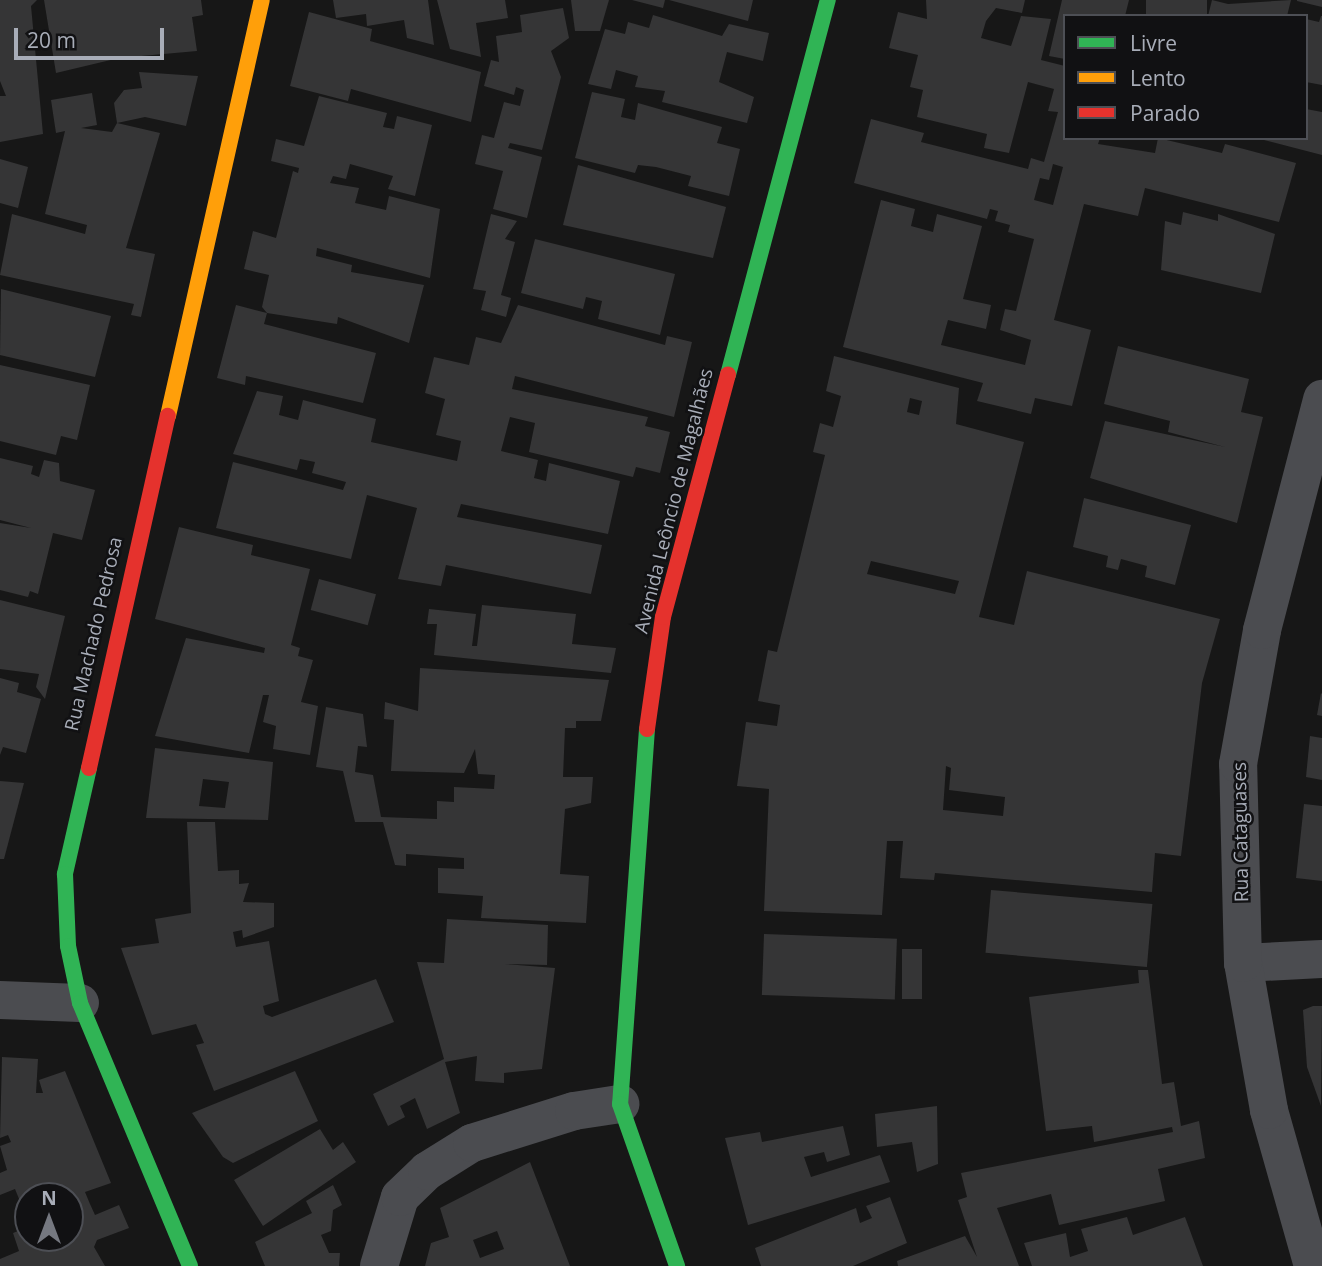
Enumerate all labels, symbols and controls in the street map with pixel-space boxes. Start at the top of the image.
scale bar [18,14,168,58]
legend [1063,14,1308,140]
text: 20 m [27,26,76,54]
text: Livre [1130,29,1177,57]
text: Lento [1130,64,1186,92]
text: Parado [1130,99,1200,127]
street label: Avenida Leôncio de Magalhães [630,366,718,636]
street label: Rua Machado Pedrosa [61,535,127,733]
street label: Rua Cataguases [1228,762,1254,902]
north arrow [14,1182,84,1252]
text: N [41,1185,57,1211]

